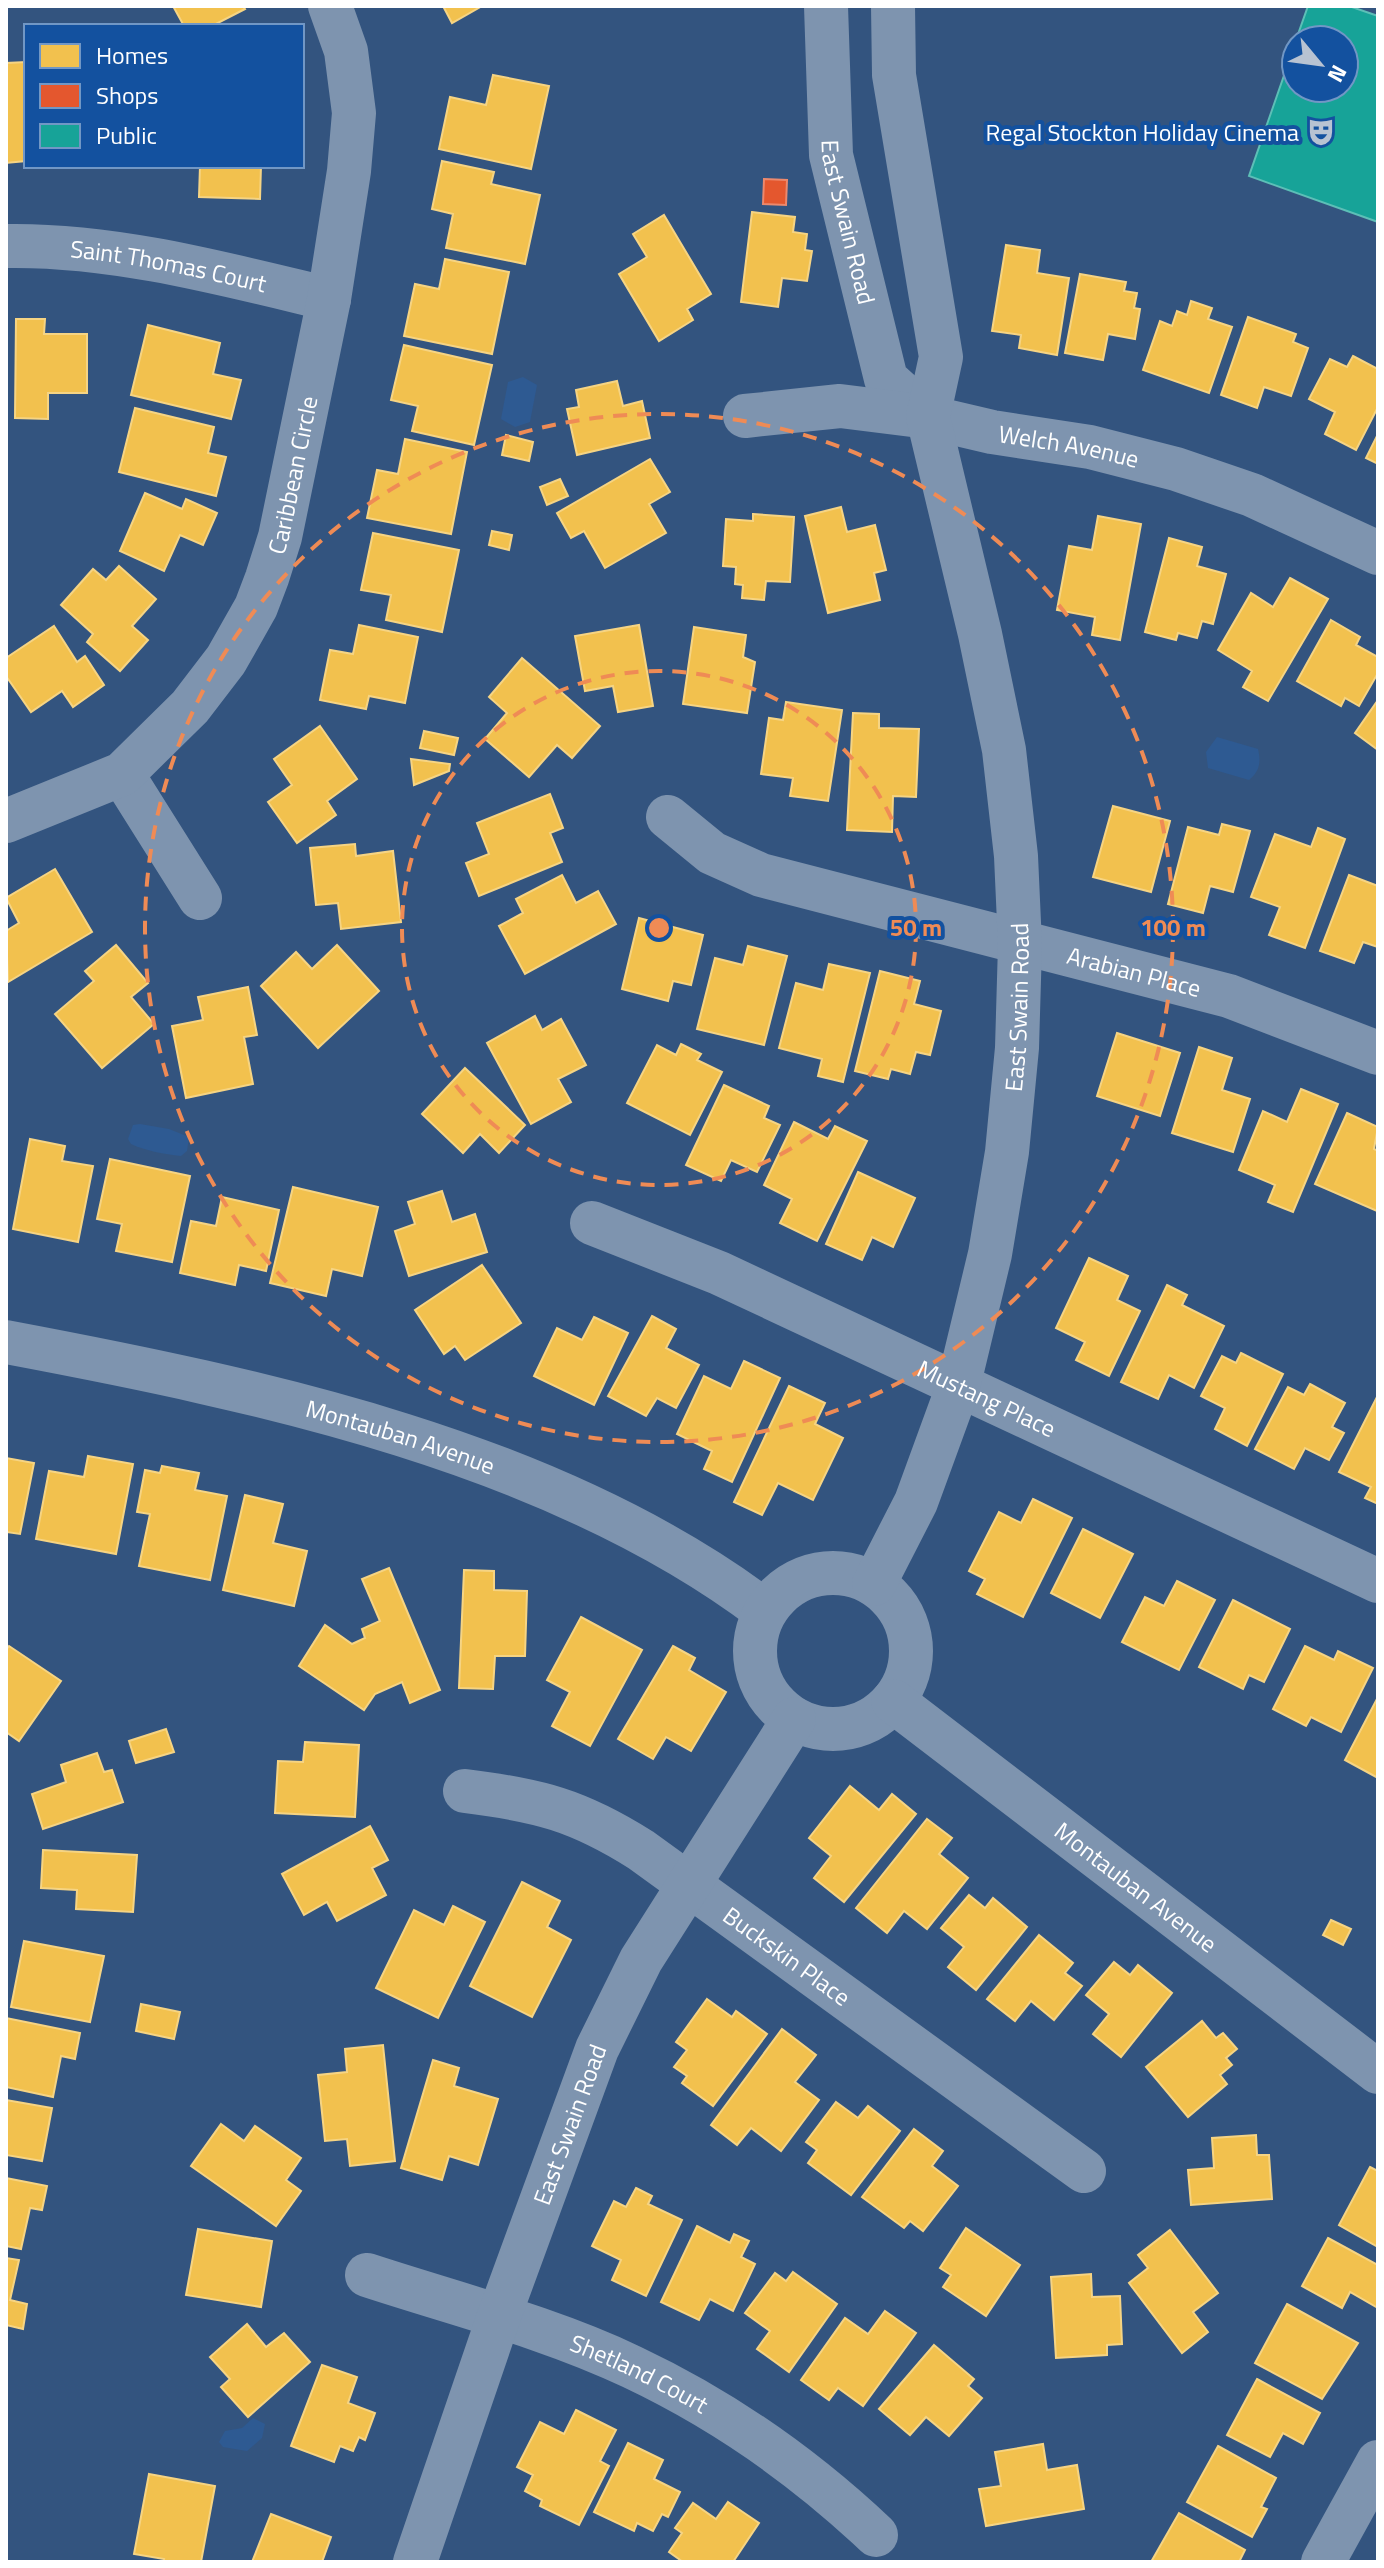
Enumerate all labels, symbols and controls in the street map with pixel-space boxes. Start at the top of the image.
legend [24,24,304,168]
north arrow [1280,24,1360,104]
text: Homes [96,37,168,73]
text: N [1319,59,1356,89]
text: Shops [96,77,158,113]
place label: Regal Stockton Holiday Cinema [986,114,1299,150]
text: Public [96,117,157,153]
theatre icon: Regal Stockton Holiday Cinema [1306,117,1336,147]
street label: East Swain Road [812,139,885,308]
street label: Saint Thomas Court [69,230,271,301]
street label: Caribbean Circle [258,393,327,559]
street label: Welch Avenue [996,415,1143,477]
text: 50 m [890,909,942,945]
text: 100 m [1140,909,1206,945]
centre of rings [645,914,673,942]
street label: East Swain Road [995,922,1038,1093]
street label: Arabian Place [1063,937,1205,1006]
street label: Mustang Place [911,1350,1062,1446]
street label: Montauban Avenue [302,1390,500,1483]
street label: Montauban Avenue [1047,1813,1225,1961]
street label: Buckskin Place [716,1897,858,2014]
street label: East Swain Road [523,2039,615,2210]
street label: Shetland Court [565,2325,716,2422]

